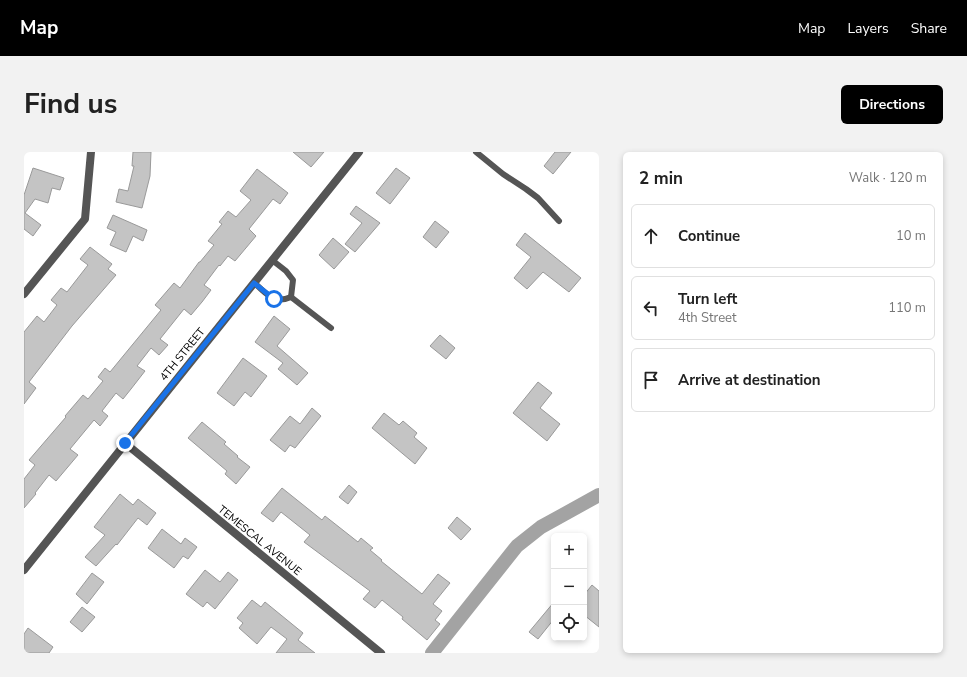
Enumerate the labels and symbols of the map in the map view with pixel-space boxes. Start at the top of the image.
route start [265,290,283,308]
street label: 4TH STREET [156,324,209,384]
route end [116,434,134,452]
street label: TEMESCAL AVENUE [215,502,305,579]

